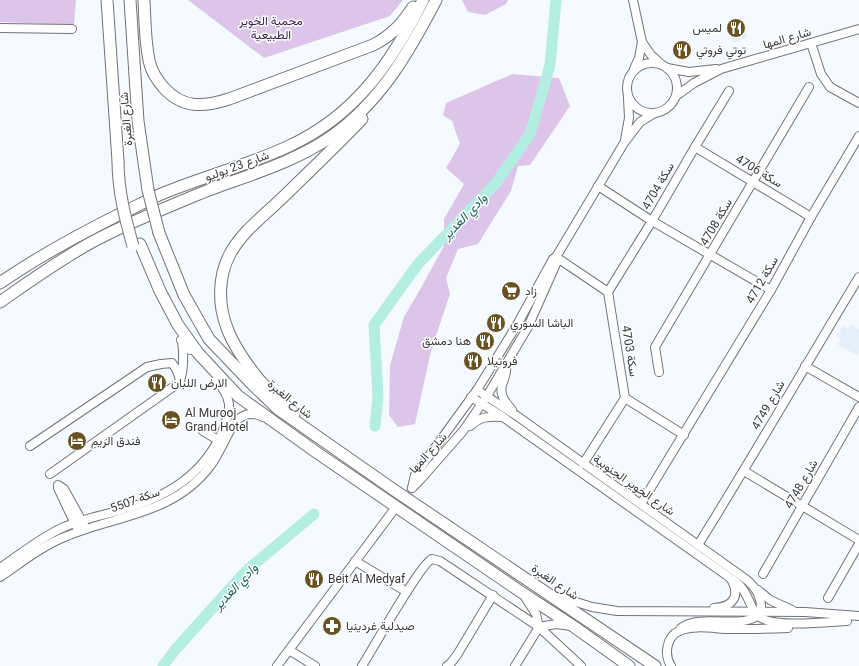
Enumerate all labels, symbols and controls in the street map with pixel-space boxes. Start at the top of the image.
park label: محمية الخوير الطبيعية [238,14,303,42]
restaurant icon: لميس [725,17,747,39]
place label: لميس [692,21,722,36]
street label: شارع المها [761,24,813,53]
restaurant icon: توتي فروتي [671,39,693,61]
place label: توتي فروتي [696,43,747,60]
street label: شارع الغبرة [117,91,137,146]
street label: شارع 23 يوليو [203,148,272,186]
street label: 4706 سكة [733,152,785,190]
street label: سكة 4704 [639,160,677,212]
water label: وادي الغدير [438,190,492,245]
street label: سكة 4708 [697,196,735,248]
street label: سكة 4712 [743,254,781,306]
supermarket icon: زاد [500,280,522,302]
place label: زاد [525,284,537,299]
restaurant icon: الباشا السوري [485,312,507,334]
place label: الباشا السوري [510,316,573,333]
street label: 4703 سكة [619,324,641,378]
restaurant icon: هنا دمشق [474,330,496,352]
place label: هنا دمشق [422,334,471,349]
restaurant icon: فروتيلا [462,350,484,372]
place label: فروتيلا [487,354,518,369]
restaurant icon: الارض اللبان [146,372,168,394]
place label: الارض اللبان [171,376,227,391]
street label: شارع الغبرة [263,377,315,423]
street label: 4749 شارع [748,378,789,433]
place label: Al Murooj Grand Hotel [185,406,249,434]
hotel icon: Al Murooj Grand Hotel [160,409,182,431]
hotel icon: فندق الريم [66,430,88,452]
street label: شارع المها [406,430,451,477]
place label: فندق الريم [91,434,140,449]
street label: شارع الخوير الجنوبية [589,452,678,520]
street label: 4748 شارع [781,457,822,512]
street label: سكة 5507 [108,485,162,515]
water label: وادي الغدير [209,560,263,615]
street label: شارع الغبرة [528,561,581,604]
restaurant icon: Beit Al Medyaf [303,568,325,590]
place label: Beit Al Medyaf [328,572,406,586]
pharmacy icon: صيدلية غردينيا [321,615,343,637]
place label: صيدلية غردينيا [346,619,415,634]

